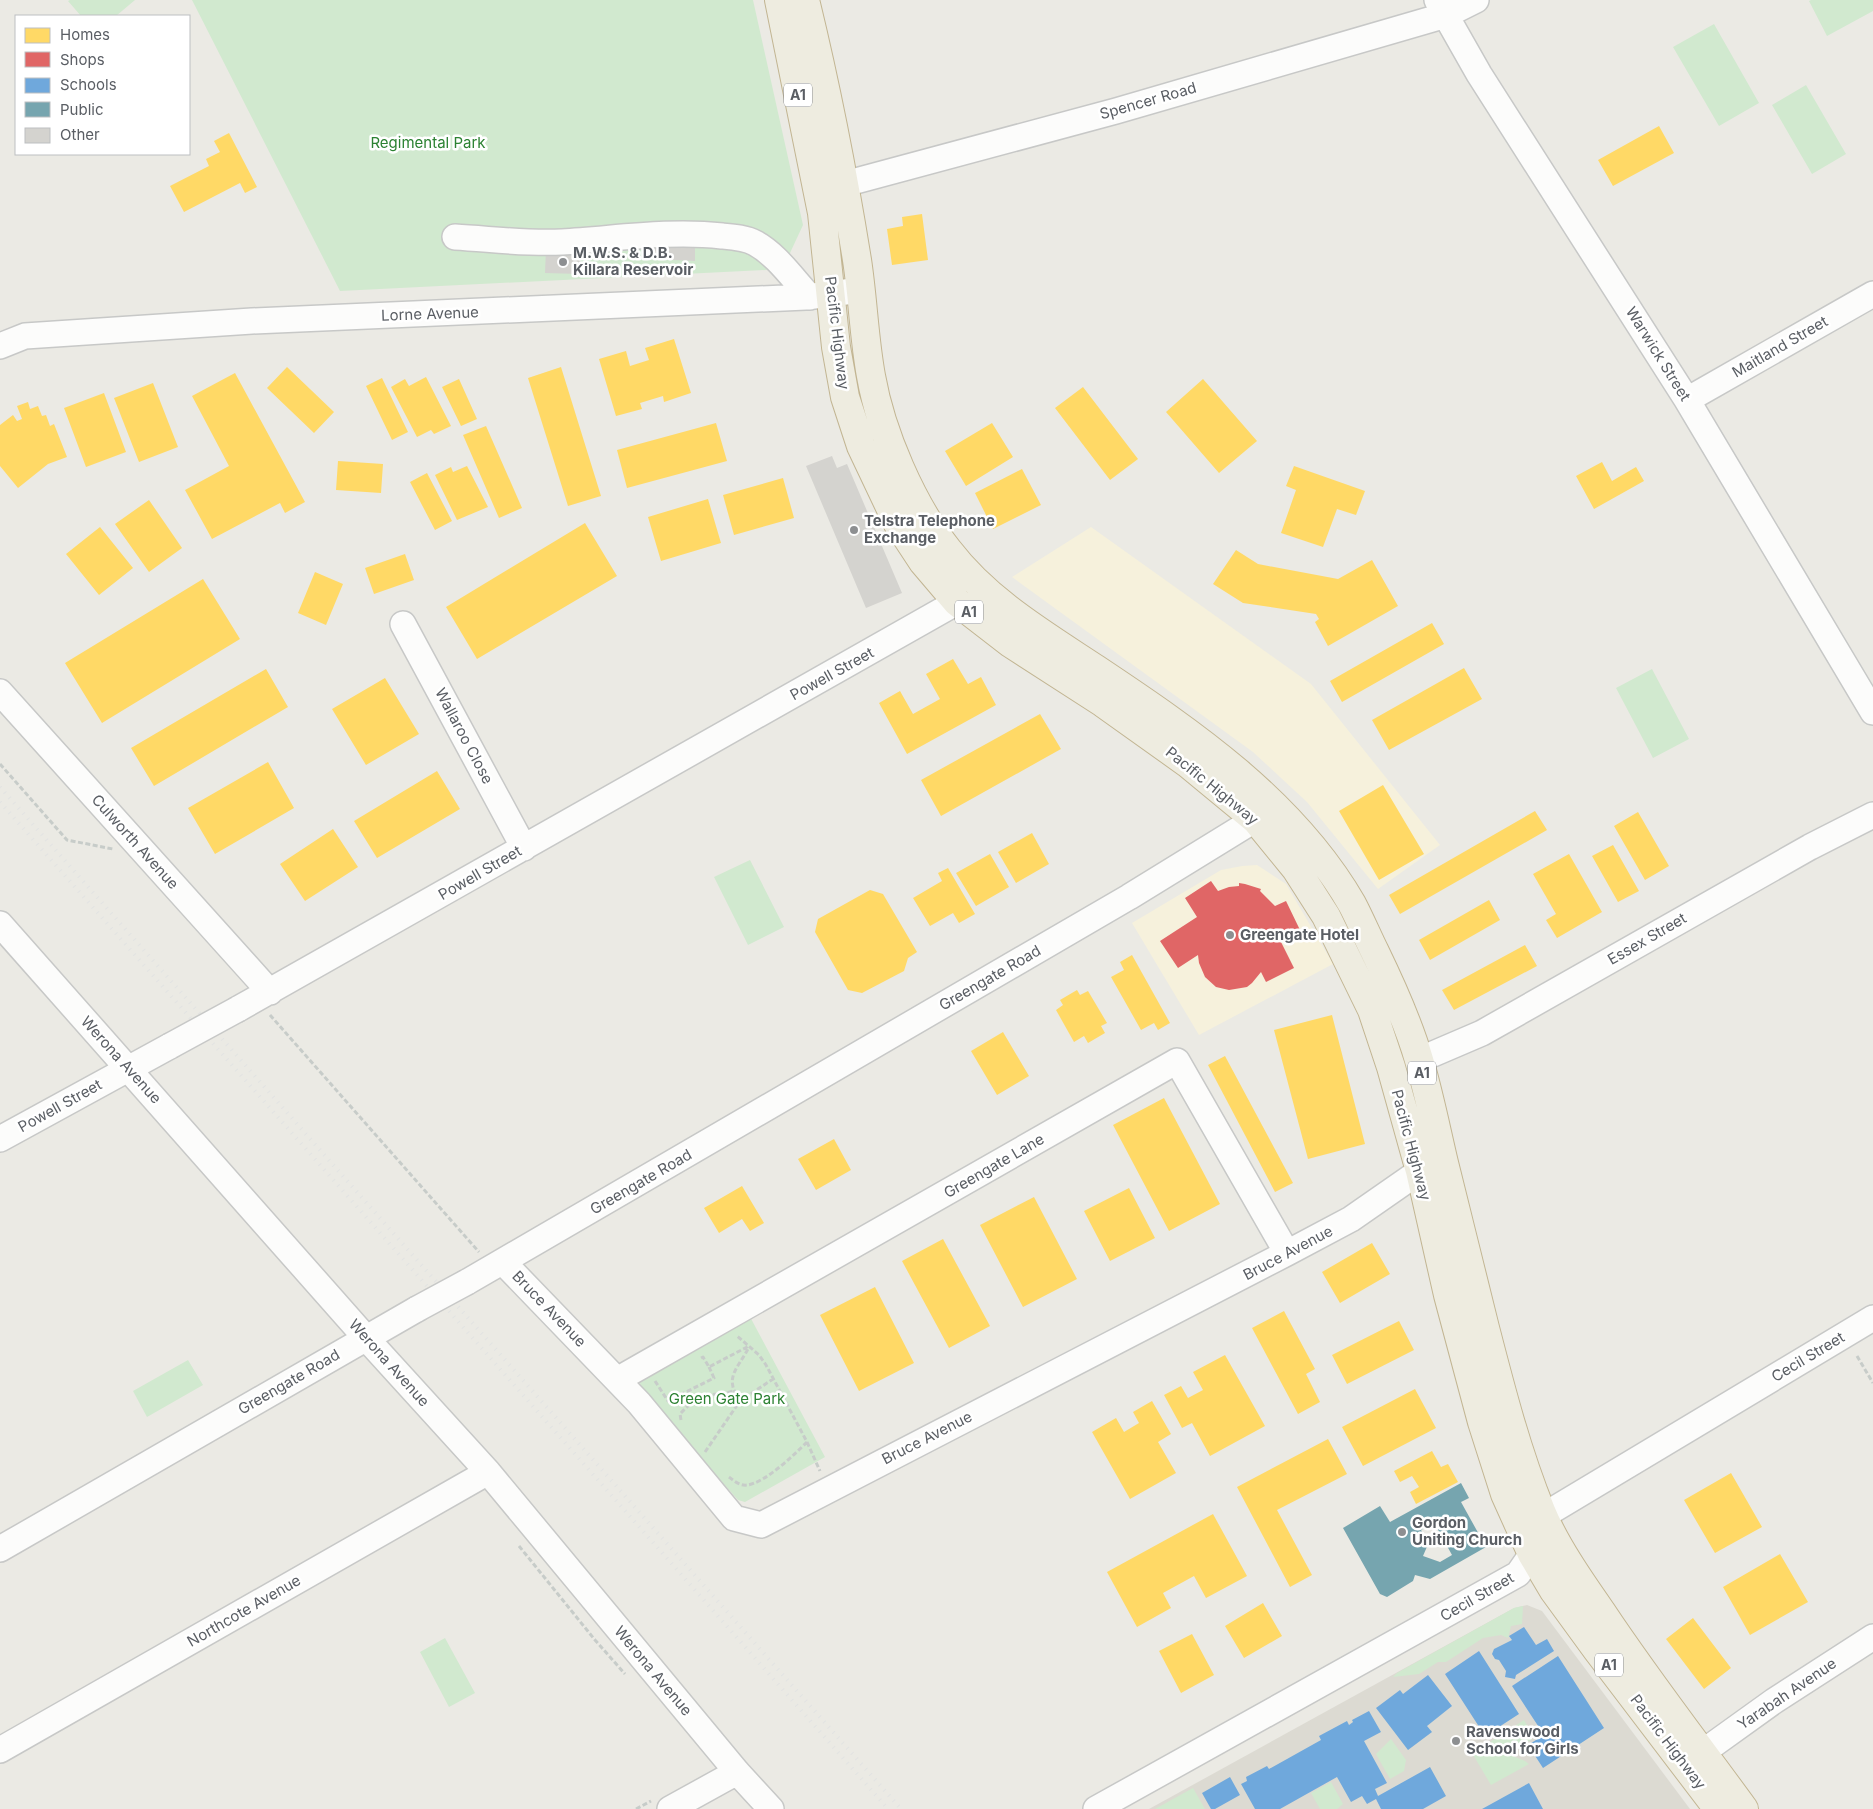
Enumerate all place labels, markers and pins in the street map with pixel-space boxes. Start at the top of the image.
place label: M.W.S. & D.B. Killara Reservoir [573,243,693,279]
marker: M.W.S. & D.B. Killara Reservoir [557,256,569,268]
place label: Telstra Telephone Exchange [864,511,995,547]
marker: Telstra Telephone Exchange [848,524,860,536]
place label: Greengate Hotel [1240,925,1359,944]
marker: Greengate Hotel [1224,929,1236,941]
place label: Gordon Uniting Church [1412,1513,1522,1549]
marker: Gordon Uniting Church [1396,1526,1408,1538]
place label: Ravenswood School for Girls [1466,1722,1579,1758]
marker: Ravenswood School for Girls [1450,1735,1462,1747]

